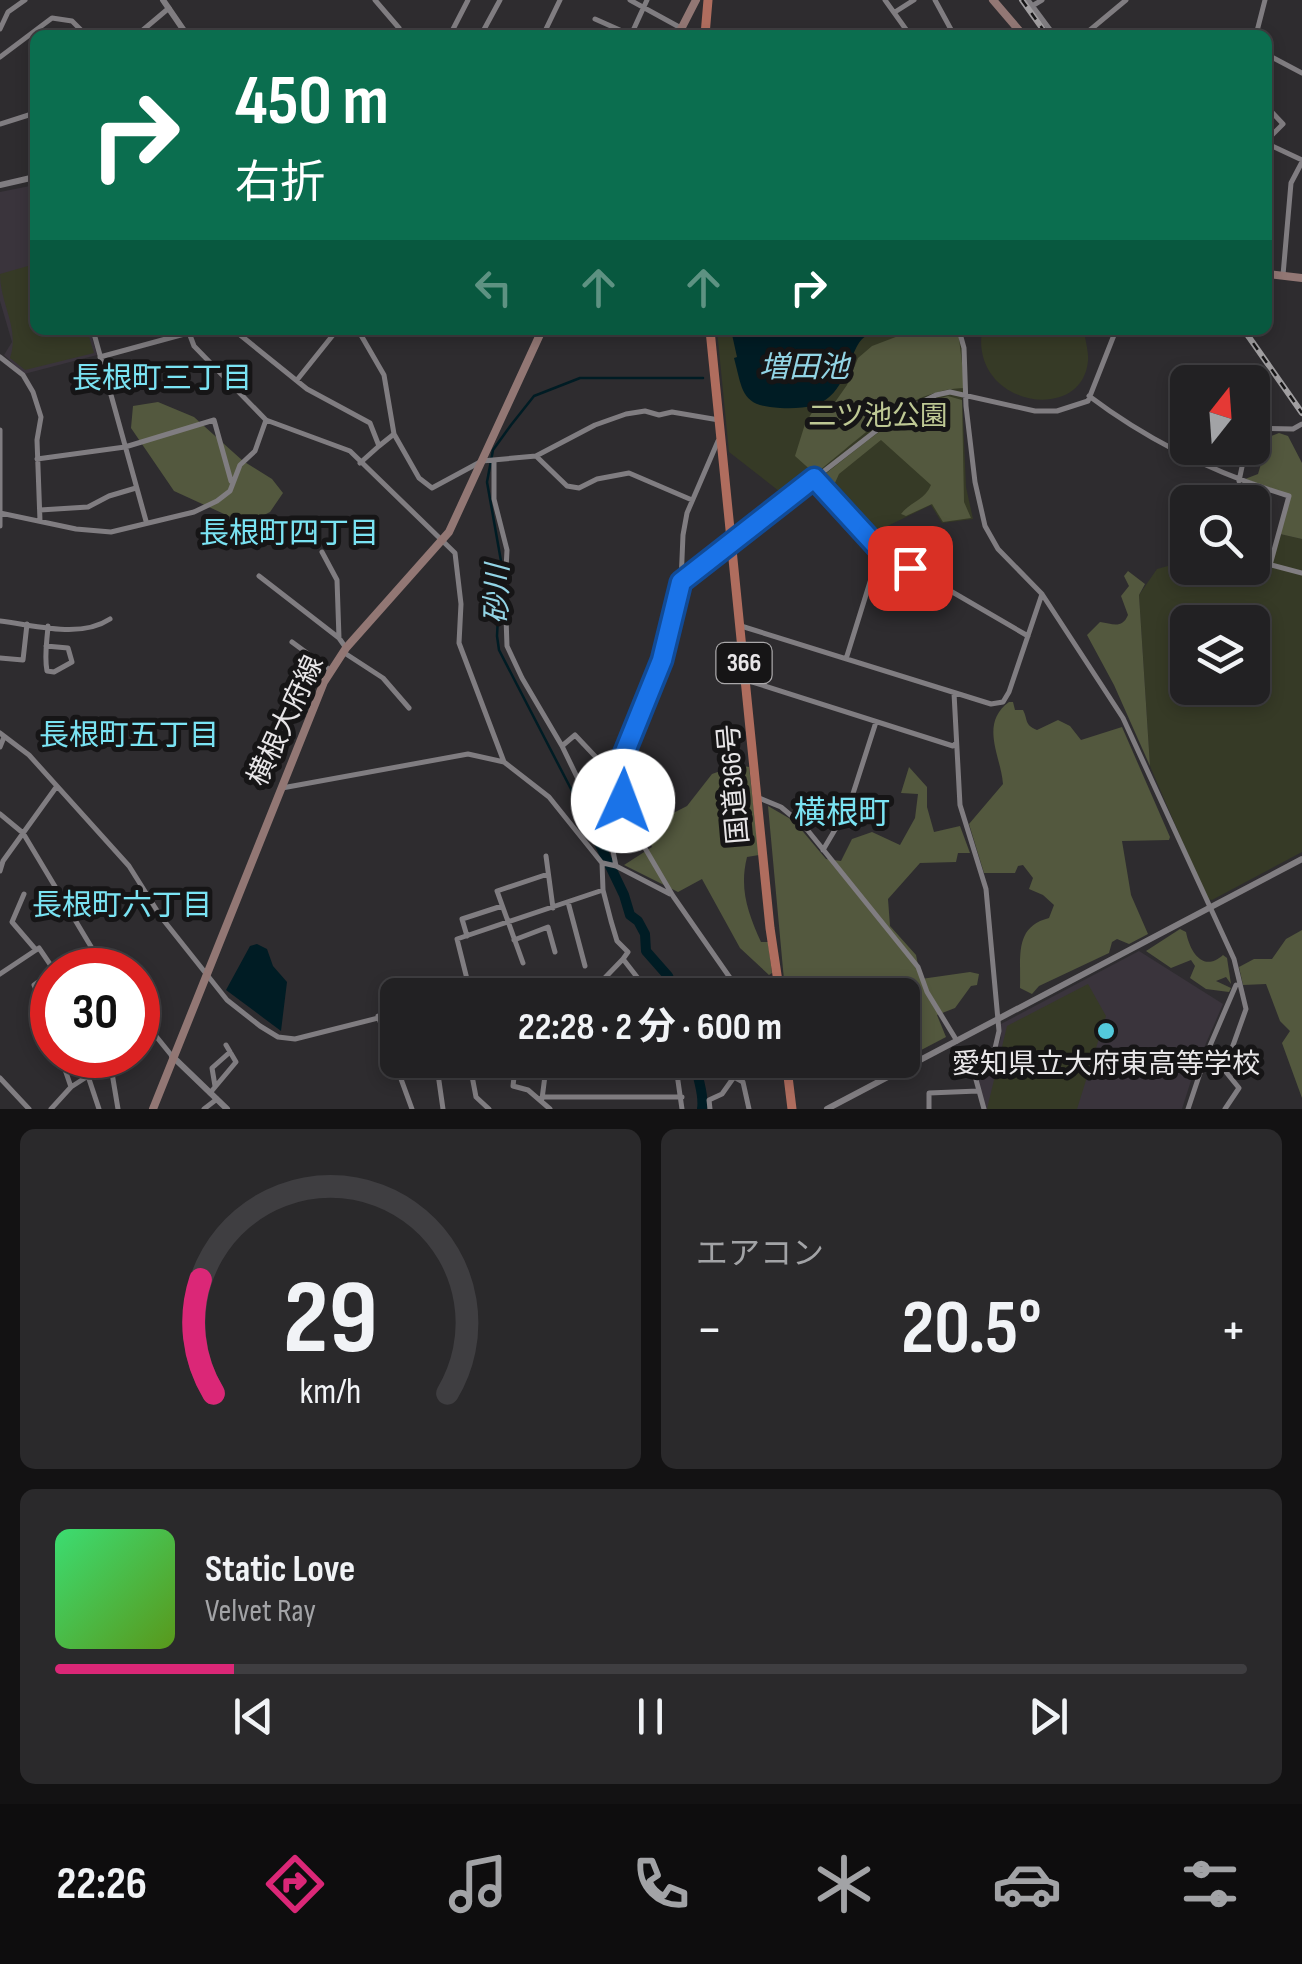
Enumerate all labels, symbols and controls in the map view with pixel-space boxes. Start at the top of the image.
text: 450 m [235,60,389,144]
icon: right [70,70,200,200]
text: 右折 [235,156,325,211]
icon: left [466,260,521,315]
icon: ahead [571,260,626,315]
icon: ahead [676,260,731,315]
icon: right [781,260,836,315]
water label: 増田池 [759,350,852,386]
district label: 長根町三丁目 [72,361,252,397]
north arrow [1170,365,1270,465]
map controls [1170,365,1270,705]
park label: 二ツ池公園 [808,400,948,433]
button: search [1170,485,1270,585]
district label: 長根町四丁目 [199,516,379,552]
pin [868,526,953,611]
icon: arrive [883,541,938,596]
water label: 砂川 [479,561,517,624]
button: layers [1170,605,1270,705]
road number: 366 [716,643,772,683]
street label: 横根大府線 [241,651,331,791]
district label: 長根町五丁目 [39,718,219,754]
street label: 国道366号 [712,723,756,845]
position arrow [571,749,675,853]
district label: 横根町 [794,794,890,833]
district label: 長根町六丁目 [32,888,212,924]
speed limit sign: 30 [30,948,160,1078]
text: 22:28 · 2 分 · 600 m [518,1005,782,1050]
marker: 愛知県立大府東高等学校 [1095,1020,1117,1042]
place label: 愛知県立大府東高等学校 [952,1048,1260,1081]
text: エアコン [696,1235,824,1274]
text: 29 [283,1257,378,1382]
text: 20.5° [901,1284,1042,1375]
text: − [696,1297,723,1364]
text: + [1220,1297,1247,1364]
text: km/h [300,1371,361,1414]
text: Static Love [205,1547,355,1592]
text: Velvet Ray [205,1592,316,1631]
icon: previous [226,1689,281,1744]
icon: pause [623,1689,678,1744]
icon: next [1021,1689,1076,1744]
icon: directions [260,1849,330,1919]
icon: music [443,1849,513,1919]
icon: phone [626,1849,696,1919]
icon: climate [809,1849,879,1919]
icon: car [992,1849,1062,1919]
icon: filters [1175,1849,1245,1919]
text: 22:26 [57,1857,147,1912]

